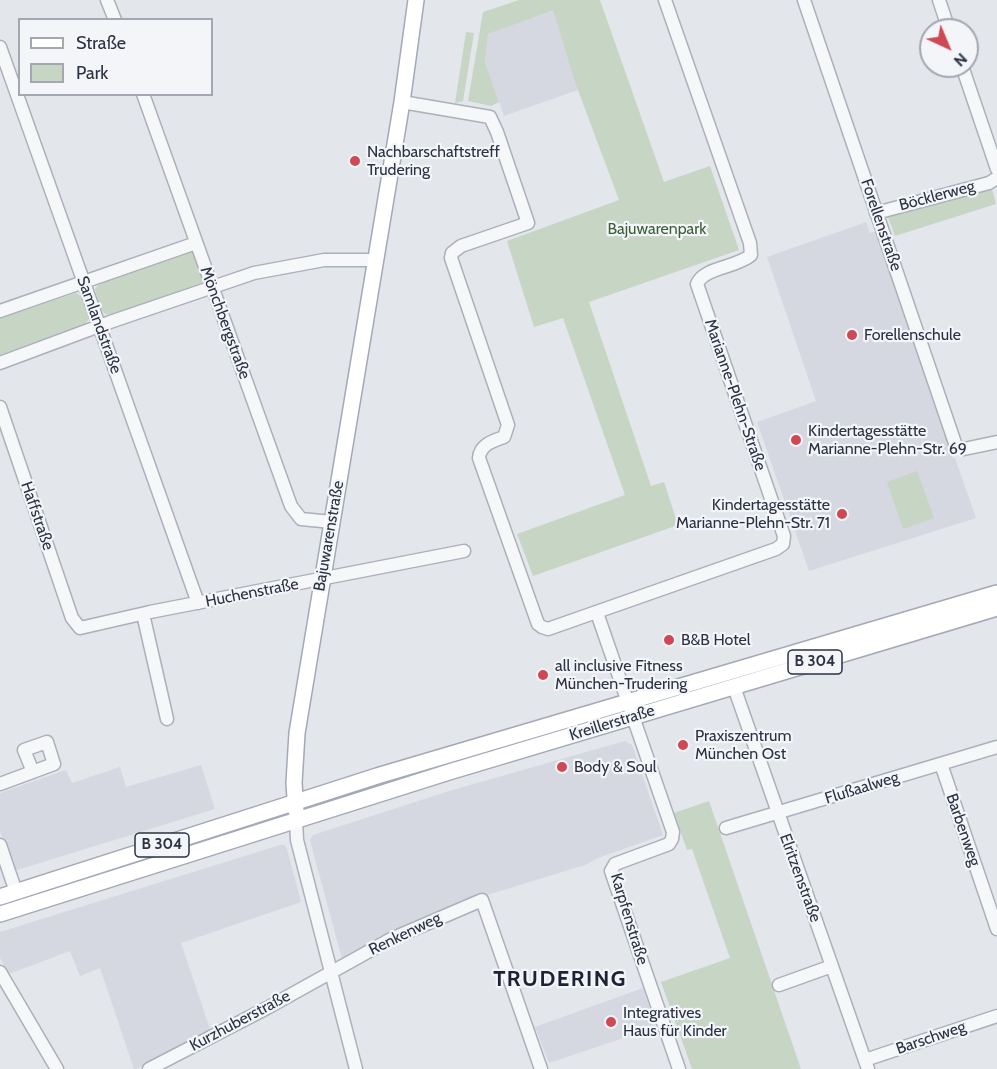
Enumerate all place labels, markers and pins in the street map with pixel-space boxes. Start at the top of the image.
place label: Nachbarschaftstreff Trudering [367,142,500,180]
marker: Nachbarschaftstreff Trudering [348,154,362,168]
place label: Forellenschule [864,325,961,345]
marker: Forellenschule [845,328,859,342]
place label: Kindertagesstätte Marianne-Plehn-Str. 69 [808,421,967,459]
marker: Kindertagesstätte Marianne-Plehn-Str. 69 [789,433,803,447]
place label: Kindertagesstätte Marianne-Plehn-Str. 71 [676,495,830,533]
marker: Kindertagesstätte Marianne-Plehn-Str. 71 [835,507,849,521]
place label: B&B Hotel [681,630,751,650]
marker: B&B Hotel [662,633,676,647]
place label: all inclusive Fitness München-Trudering [555,656,687,694]
marker: all inclusive Fitness München-Trudering [536,668,550,682]
place label: Praxiszentrum München Ost [695,726,791,764]
marker: Praxiszentrum München Ost [676,738,690,752]
place label: Body & Soul [574,757,657,777]
marker: Body & Soul [555,760,569,774]
place label: Integratives Haus für Kinder [623,1003,727,1041]
marker: Integratives Haus für Kinder [604,1015,618,1029]

